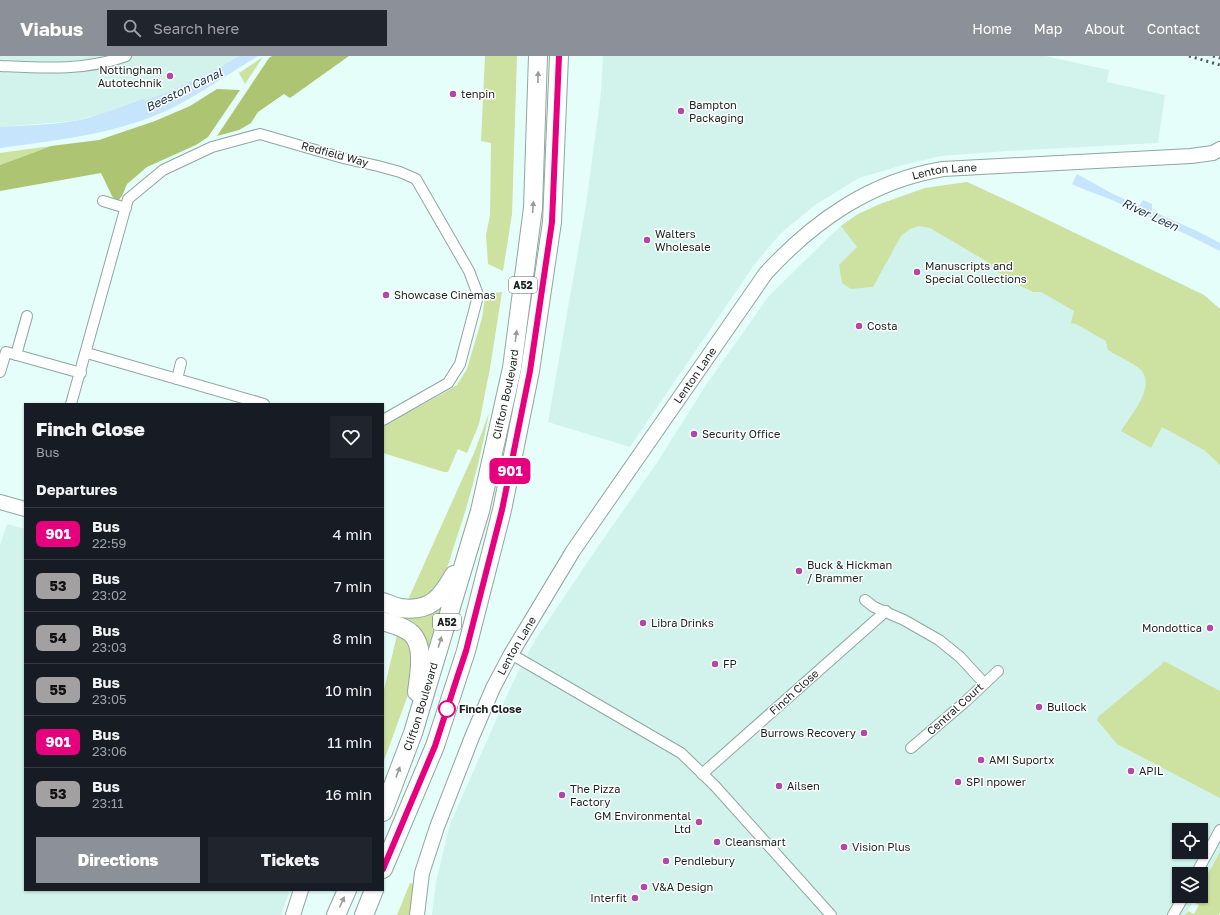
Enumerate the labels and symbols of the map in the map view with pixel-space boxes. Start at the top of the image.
place label: Nottingham Autotechnik [98,63,162,89]
water label: Beeston Canal [143,64,226,115]
one-way arrow [535,70,541,83]
marker: Nottingham Autotechnik [165,71,175,81]
place label: tenpin [461,87,495,100]
marker: tenpin [448,89,458,99]
place label: Bampton Packaging [689,98,744,124]
marker: Bampton Packaging [676,106,686,116]
street label: Redfield Way [300,138,370,169]
street label: Lenton Lane [910,160,977,182]
water label: River Leen [1120,195,1181,234]
one-way arrow [529,201,536,213]
place label: Walters Wholesale [655,227,711,253]
marker: Walters Wholesale [642,235,652,245]
place label: Manuscripts and Special Collections [925,259,1027,285]
marker: Manuscripts and Special Collections [912,267,922,277]
road number: A52 [509,277,537,293]
place label: Showcase Cinemas [394,288,496,301]
marker: Showcase Cinemas [381,290,391,300]
place label: Costa [867,319,898,332]
marker: Costa [854,321,864,331]
one-way arrow [513,329,519,342]
street label: Lenton Lane [670,345,719,406]
street label: Clifton Boulevard [489,348,520,440]
place label: Security Office [702,427,780,440]
marker: Security Office [689,429,699,439]
line badge: 901 [487,458,533,484]
place label: Buck & Hickman / Brammer [807,558,892,584]
marker: Buck & Hickman / Brammer [794,566,804,576]
road number: A52 [433,614,461,630]
street label: Lenton Lane [494,614,538,677]
place label: Libra Drinks [651,616,714,629]
marker: Libra Drinks [638,618,648,628]
place label: Mondottica [1142,621,1202,634]
marker: Mondottica [1205,623,1215,633]
one-way arrow [437,636,443,648]
place label: FP [723,657,737,670]
marker: FP [710,659,720,669]
street label: Clifton Boulevard [400,661,440,752]
street label: Finch Close [766,666,821,717]
street label: Central Court [924,680,985,737]
marker: Finch Close [438,700,456,718]
place label: Bullock [1047,700,1087,713]
place label: Finch Close [459,702,522,715]
marker: Bullock [1034,702,1044,712]
place label: Burrows Recovery [760,726,856,739]
marker: Burrows Recovery [859,728,869,738]
place label: AMI Suportx [989,753,1054,766]
marker: AMI Suportx [976,755,986,765]
place label: APIL [1139,764,1164,777]
one-way arrow [395,766,401,778]
marker: APIL [1126,766,1136,776]
place label: SPI npower [966,775,1027,788]
marker: SPI npower [953,777,963,787]
place label: Ailsen [787,779,820,792]
marker: Ailsen [774,781,784,791]
place label: The Pizza Factory [570,782,620,808]
marker: The Pizza Factory [557,790,567,800]
place label: GM Environmental Ltd [594,809,691,835]
marker: GM Environmental Ltd [694,817,704,827]
place label: Cleansmart [725,835,786,848]
marker: Cleansmart [712,837,722,847]
place label: Vision Plus [852,840,911,853]
marker: Vision Plus [839,842,849,852]
place label: Pendlebury [674,854,735,867]
marker: Pendlebury [661,856,671,866]
place label: V&A Design [652,880,713,893]
marker: V&A Design [639,882,649,892]
place label: Interfit [590,891,627,904]
marker: Interfit [630,893,640,903]
one-way arrow [339,897,345,908]

